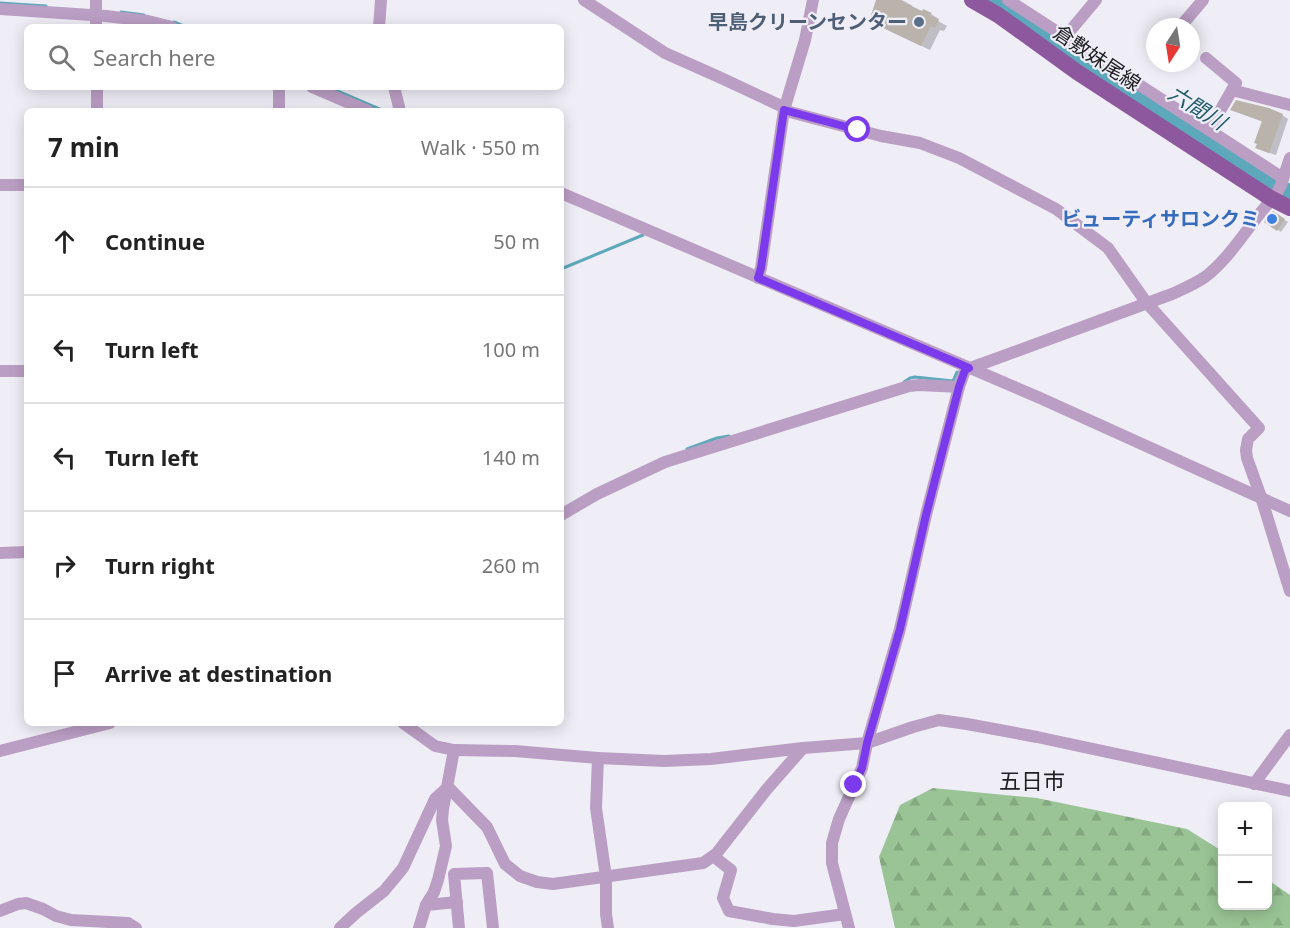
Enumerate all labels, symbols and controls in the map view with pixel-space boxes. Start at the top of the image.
place label: 早島クリーンセンター [708,8,907,35]
marker: 早島クリーンセンター [912,15,926,29]
street label: 倉敷妹尾線 [1048,18,1146,97]
north arrow [1146,18,1200,72]
search box [24,24,564,90]
icon: search [45,41,78,74]
text: Search here [93,42,215,72]
water label: 六間川 [1163,79,1233,137]
route start [844,116,870,142]
text: 7 min [48,129,120,165]
text: Walk · 550 m [421,134,540,161]
place label: ビューティサロンクミ [1061,205,1260,232]
marker: ビューティサロンクミ [1265,212,1279,226]
icon: ahead [48,225,81,258]
text: Continue [105,226,205,256]
text: 50 m [493,228,540,255]
icon: left [48,333,81,366]
text: Turn left [105,334,199,364]
text: 100 m [482,336,540,363]
icon: left [48,441,81,474]
text: Turn left [105,442,199,472]
text: 140 m [482,444,540,471]
icon: right [48,549,81,582]
text: Turn right [105,550,215,580]
text: 260 m [482,552,540,579]
icon: arrive [48,657,81,690]
text: Arrive at destination [105,658,332,688]
district label: 五日市 [999,765,1065,795]
route end [840,771,866,797]
map controls [1218,802,1272,910]
button: + [1218,802,1272,856]
button: − [1218,856,1272,910]

